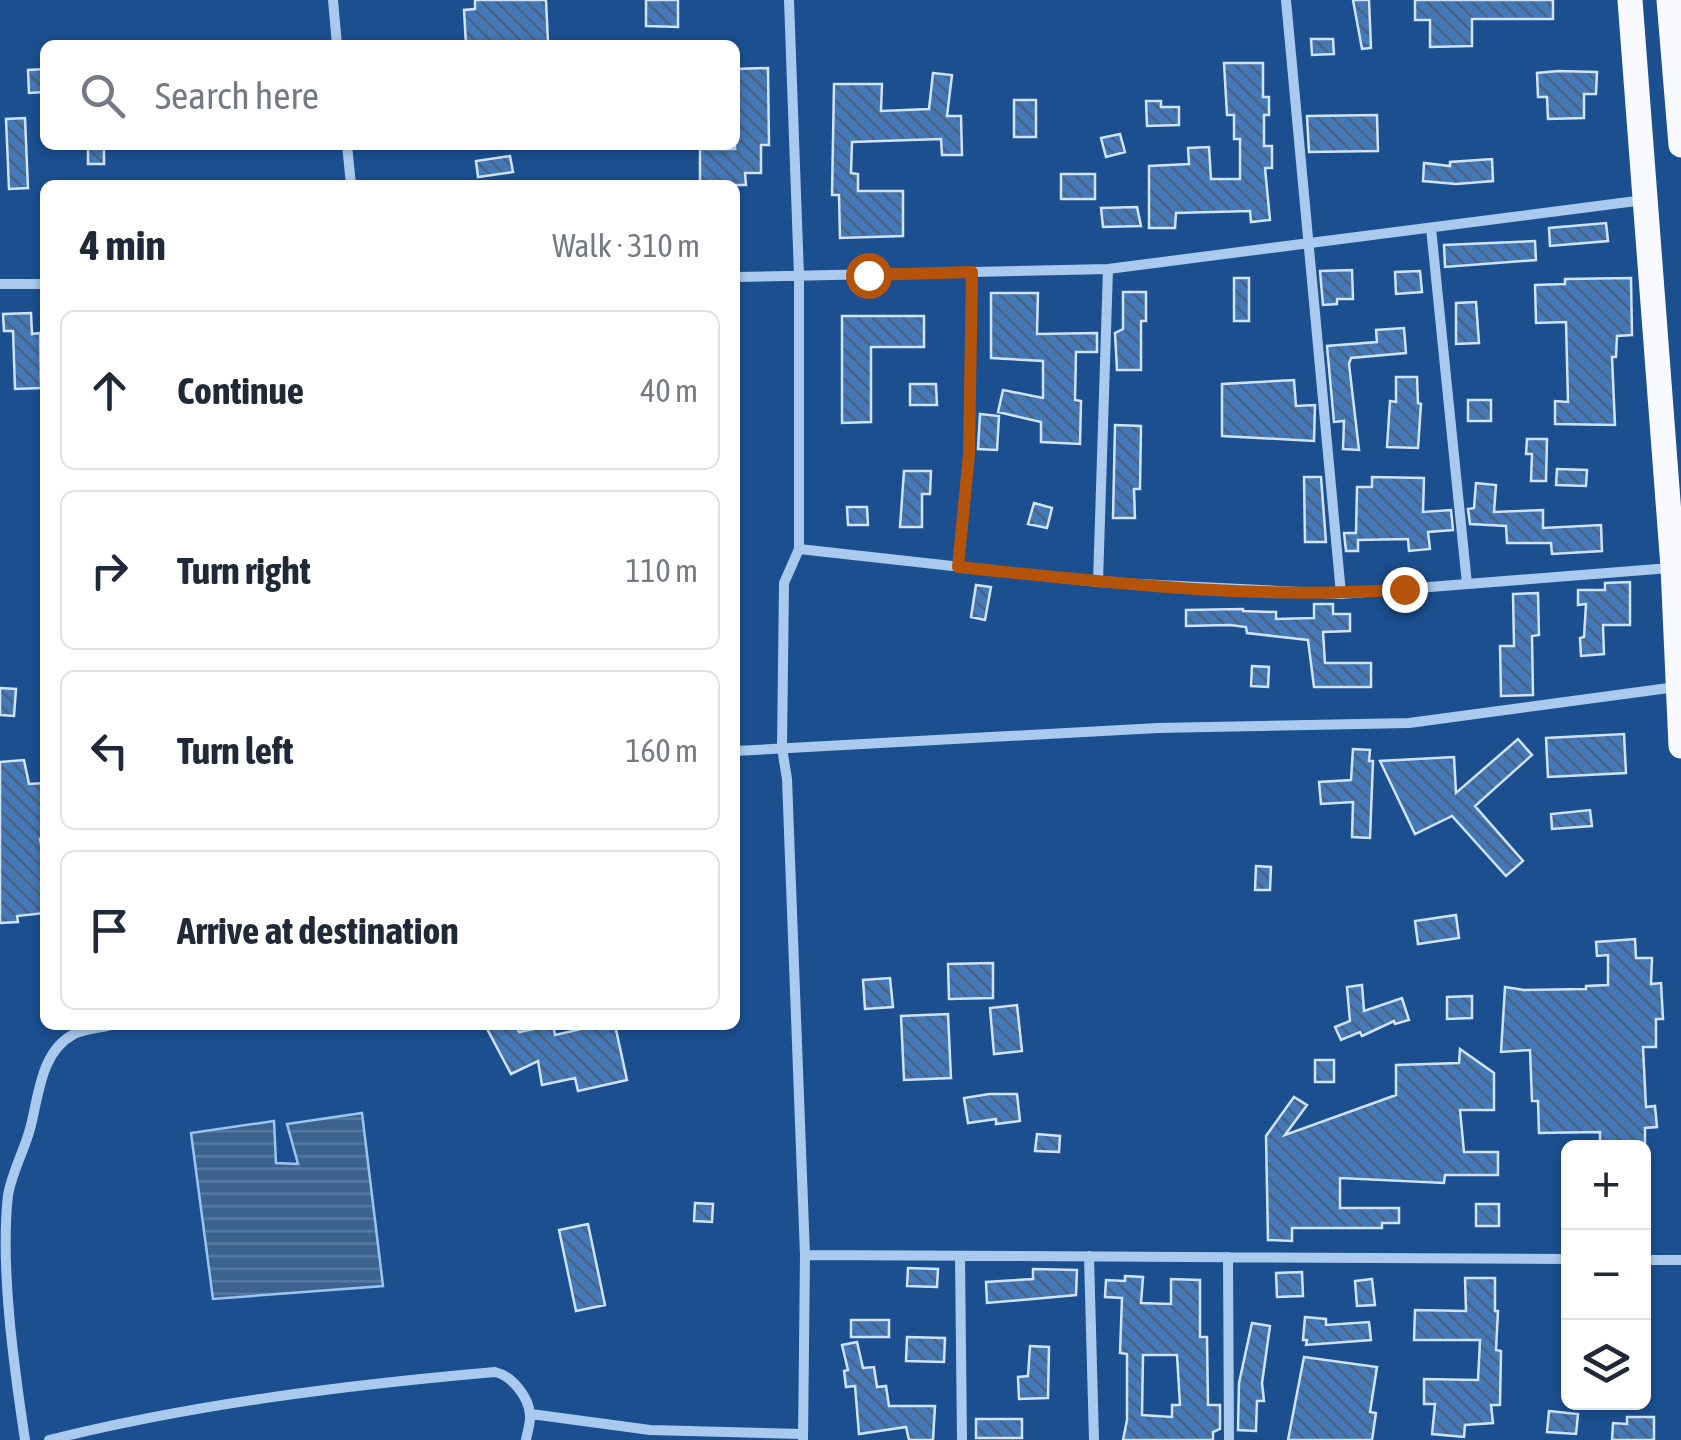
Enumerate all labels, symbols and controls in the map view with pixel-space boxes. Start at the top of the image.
search box [40,40,740,150]
icon: search [75,68,130,123]
text: Search here [155,74,319,117]
text: 4 min [80,221,166,269]
text: Walk · 310 m [552,227,700,264]
route start [846,253,892,299]
icon: ahead [82,363,137,418]
text: Continue [177,369,304,412]
text: 40 m [640,372,698,409]
icon: right [82,543,137,598]
text: Turn right [177,549,311,592]
text: 110 m [625,552,698,589]
route end [1382,567,1428,613]
icon: left [82,723,137,778]
text: Turn left [177,729,293,772]
text: 160 m [625,732,698,769]
icon: arrive [82,903,137,958]
text: Arrive at destination [177,909,459,952]
map controls [1561,1140,1651,1410]
button: + [1561,1140,1651,1230]
button: − [1561,1230,1651,1320]
button: layers [1561,1320,1651,1410]

